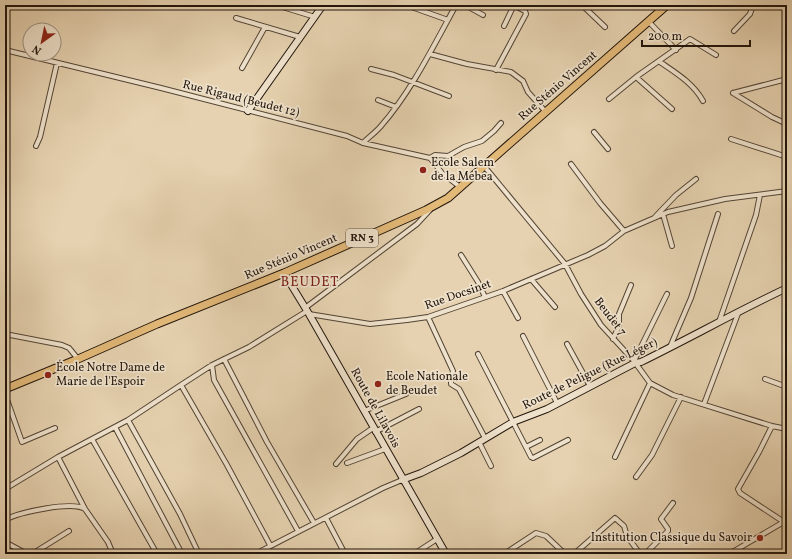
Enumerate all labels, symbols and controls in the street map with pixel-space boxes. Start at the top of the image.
north arrow [22,22,62,62]
scale bar [642,22,750,48]
text: 200 m [648,29,682,45]
text: N [30,41,45,58]
street label: Rue Sténio Vincent [515,47,601,125]
street label: Rue Rigaud (Beudet 12) [181,77,302,121]
place label: Ecole Salem de la Mebea [431,155,494,185]
marker: Ecole Salem de la Mebea [418,165,428,175]
road number: RN 3 [346,229,378,247]
street label: Rue Sténio Vincent [242,230,340,284]
district label: BEUDET [280,273,340,292]
street label: Rue Docsinet [423,276,493,314]
street label: Beudet 7 [590,294,630,340]
street label: Route de Peligue (Rue Léger) [520,334,661,414]
place label: École Notre Dame de Marie de l'Espoir [56,359,165,390]
street label: Route de Lilavois [346,365,404,451]
place label: Ecole Nationale de Beudet [386,369,468,399]
marker: École Notre Dame de Marie de l'Espoir [43,370,53,380]
marker: Ecole Nationale de Beudet [373,379,383,389]
place label: Institution Classique du Savoir [591,530,752,546]
marker: Institution Classique du Savoir [755,533,765,543]

